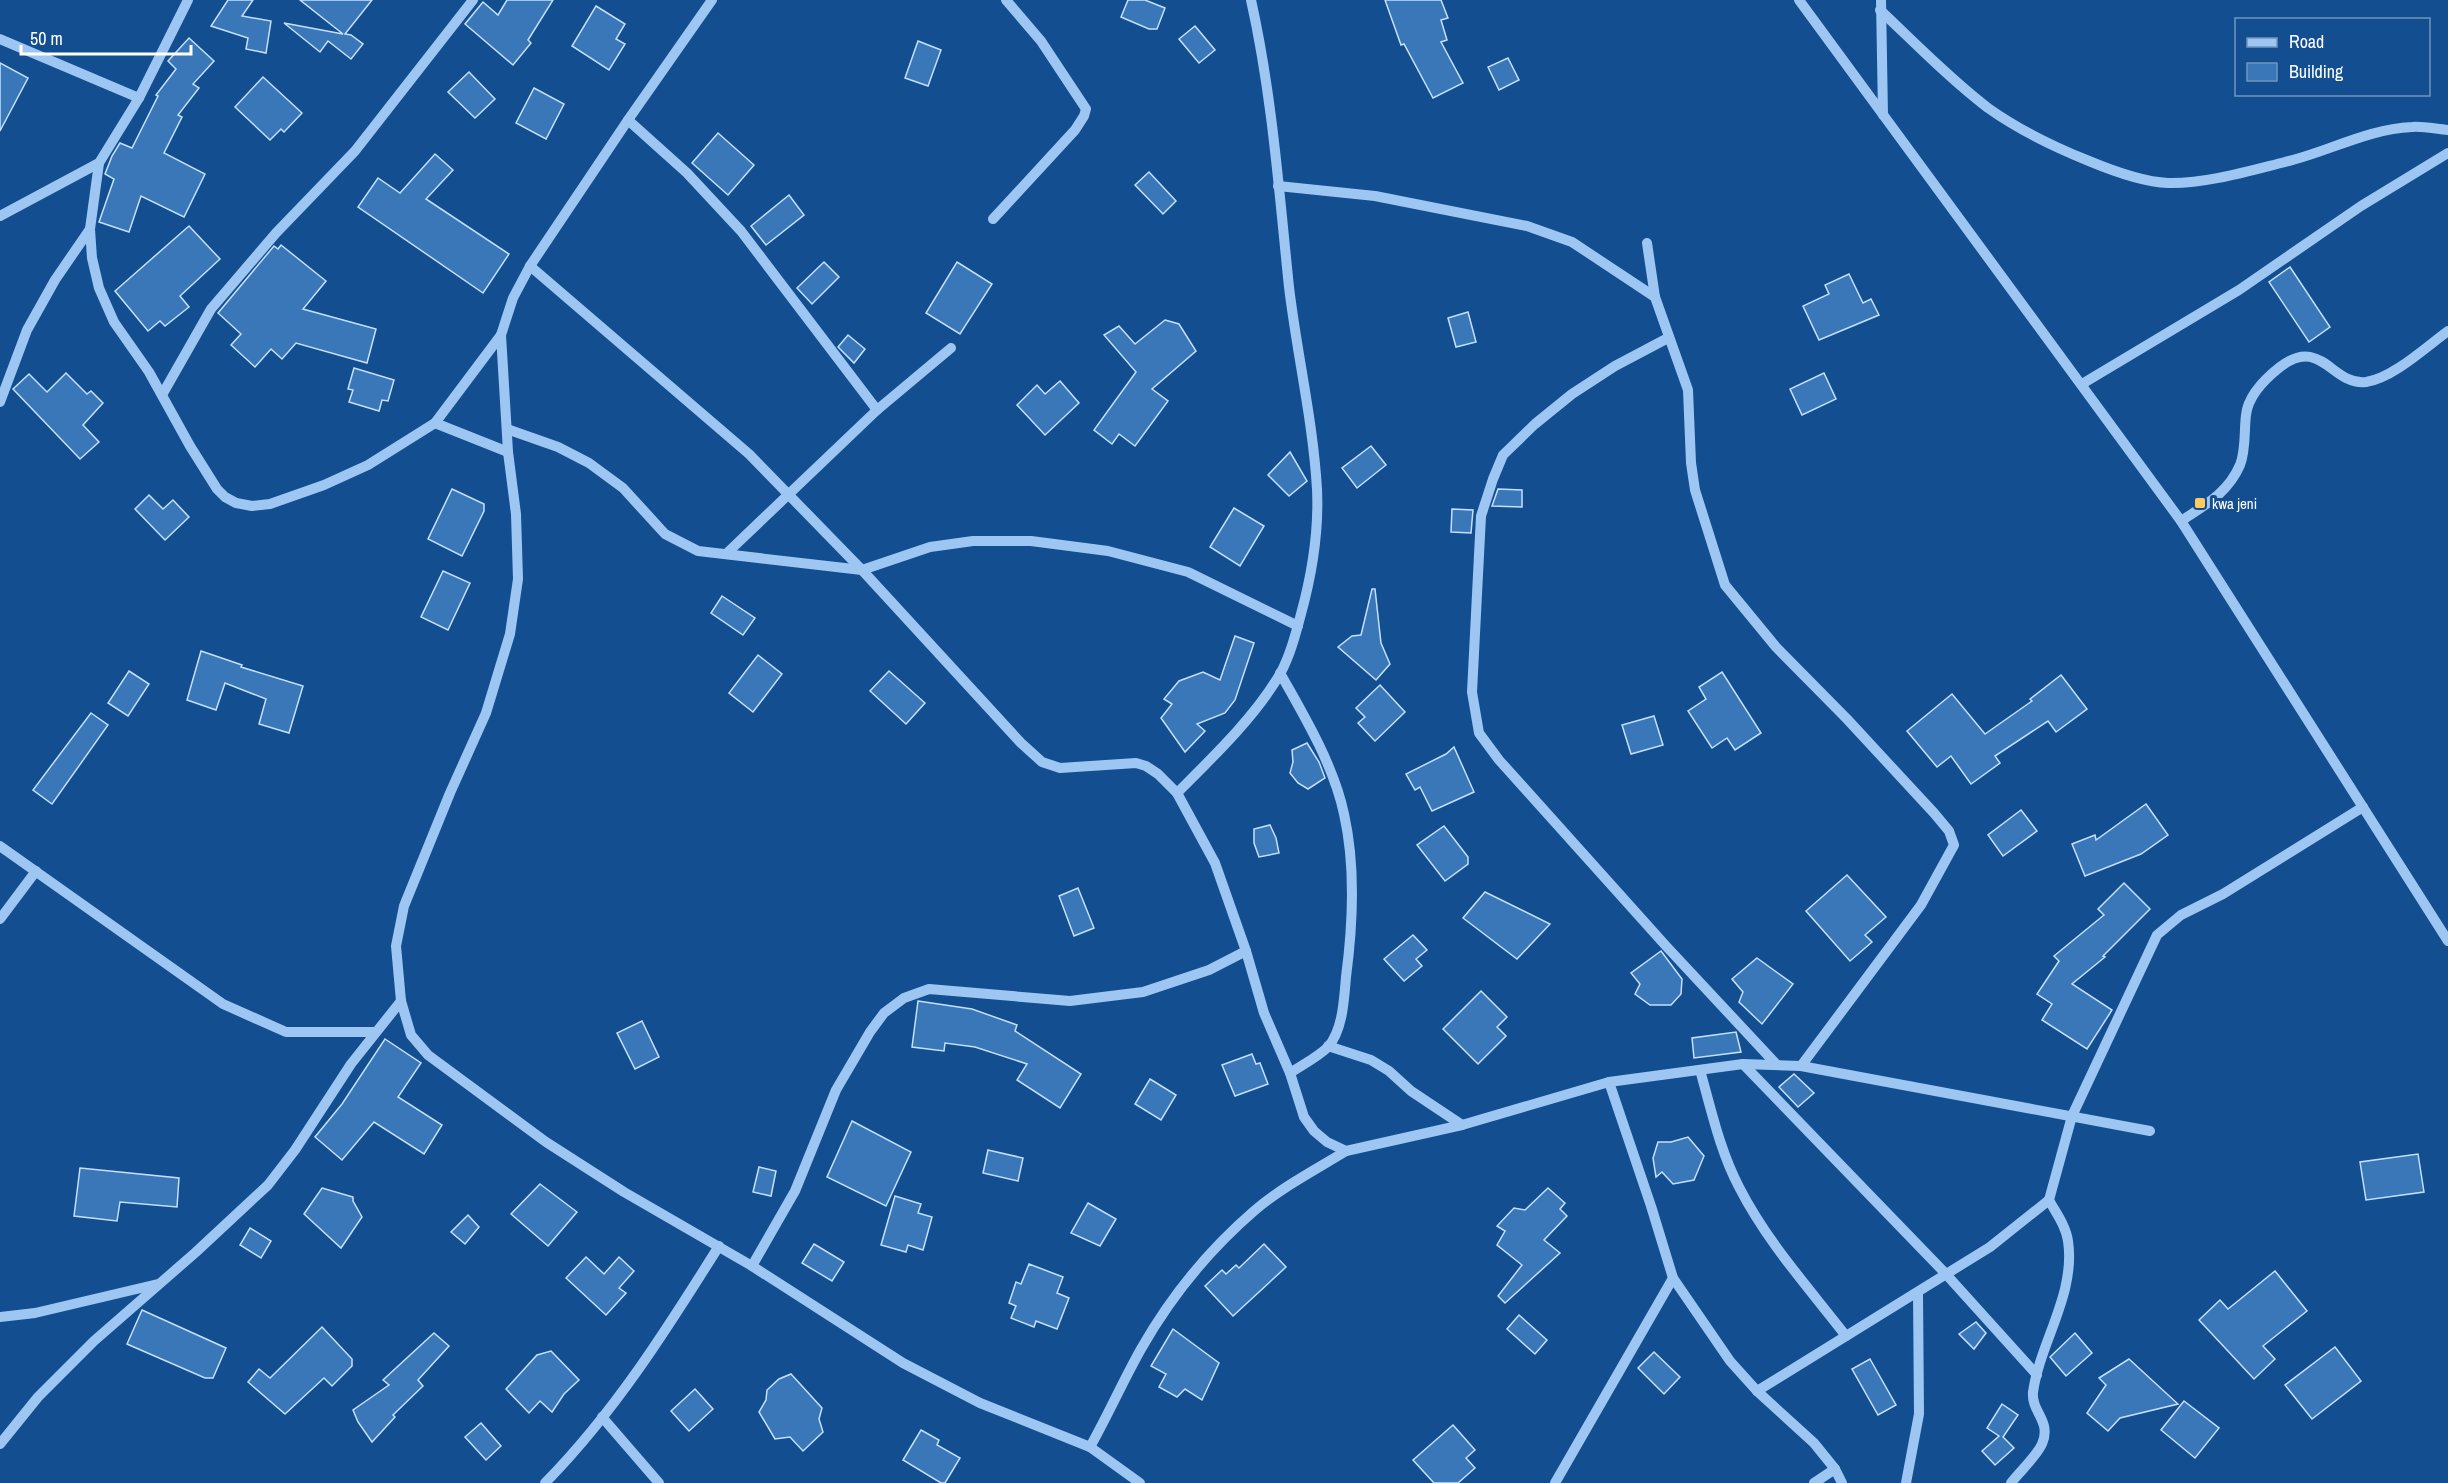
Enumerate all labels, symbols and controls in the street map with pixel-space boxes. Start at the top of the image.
scale bar [21,18,190,56]
legend [2235,18,2430,96]
text: 50 m [30,26,63,51]
text: Road [2289,29,2324,54]
text: Building [2289,59,2344,84]
place label: kwa jeni [2212,493,2257,514]
marker: kwa jeni [2193,496,2207,510]

